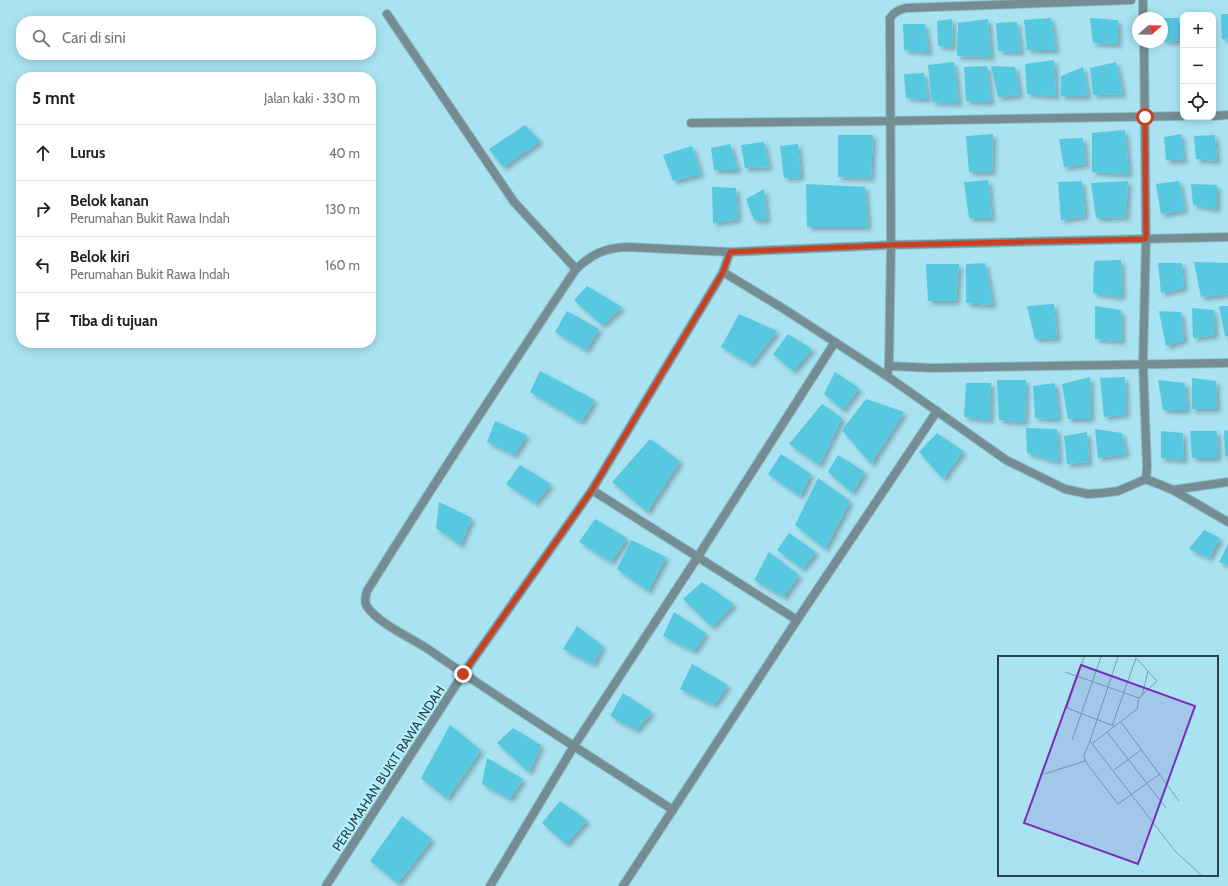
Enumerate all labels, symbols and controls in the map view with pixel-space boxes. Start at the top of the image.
north arrow [1132,12,1168,48]
map controls [1180,12,1216,120]
button: + [1180,12,1216,48]
search box [16,16,376,60]
icon: search [30,27,52,49]
text: Cari di sini [62,29,126,47]
button: − [1180,48,1216,84]
button: locate [1180,84,1216,120]
text: 5 mnt [32,88,75,108]
text: Jalan kaki · 330 m [264,90,360,106]
route start [1136,108,1154,126]
icon: ahead [32,142,54,164]
text: Lurus [70,144,105,162]
text: 40 m [329,145,360,161]
text: Belok kanan [70,192,149,210]
icon: right [32,198,54,220]
text: 130 m [325,201,360,217]
text: Perumahan Bukit Rawa Indah [70,210,230,226]
text: Belok kiri [70,248,130,266]
icon: left [32,254,54,276]
text: 160 m [325,257,360,273]
text: Perumahan Bukit Rawa Indah [70,266,230,282]
icon: arrive [32,310,54,332]
text: Tiba di tujuan [70,312,158,330]
inset map [998,656,1218,876]
route end [454,665,472,683]
street label: PERUMAHAN BUKIT RAWA INDAH [328,682,448,854]

